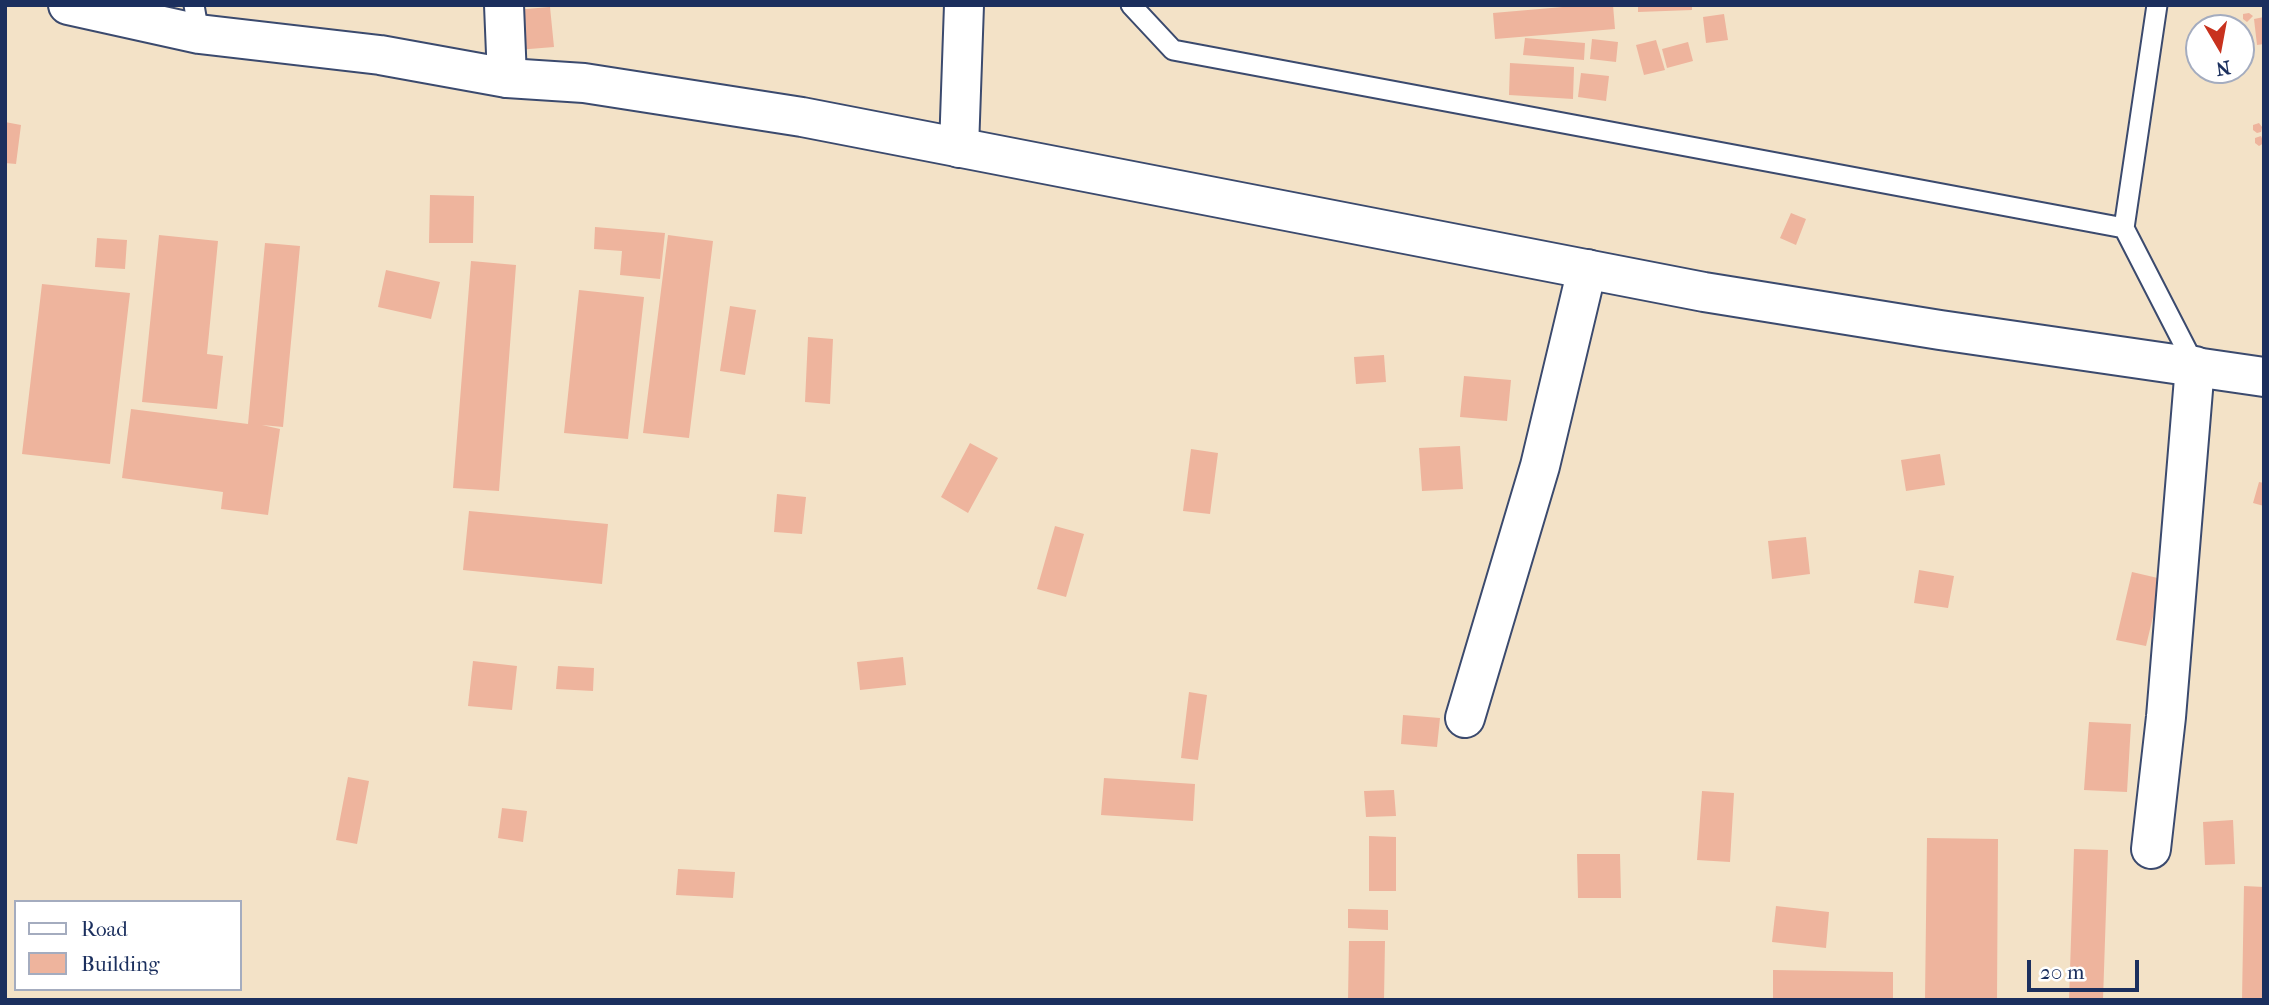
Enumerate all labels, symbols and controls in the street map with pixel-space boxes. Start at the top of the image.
north arrow [2185,14,2255,84]
text: N [2214,56,2232,80]
legend [14,900,242,991]
text: Road [81,917,128,941]
scale bar [2031,946,2143,990]
text: Building [81,952,159,976]
text: 20 m [2040,960,2084,984]

